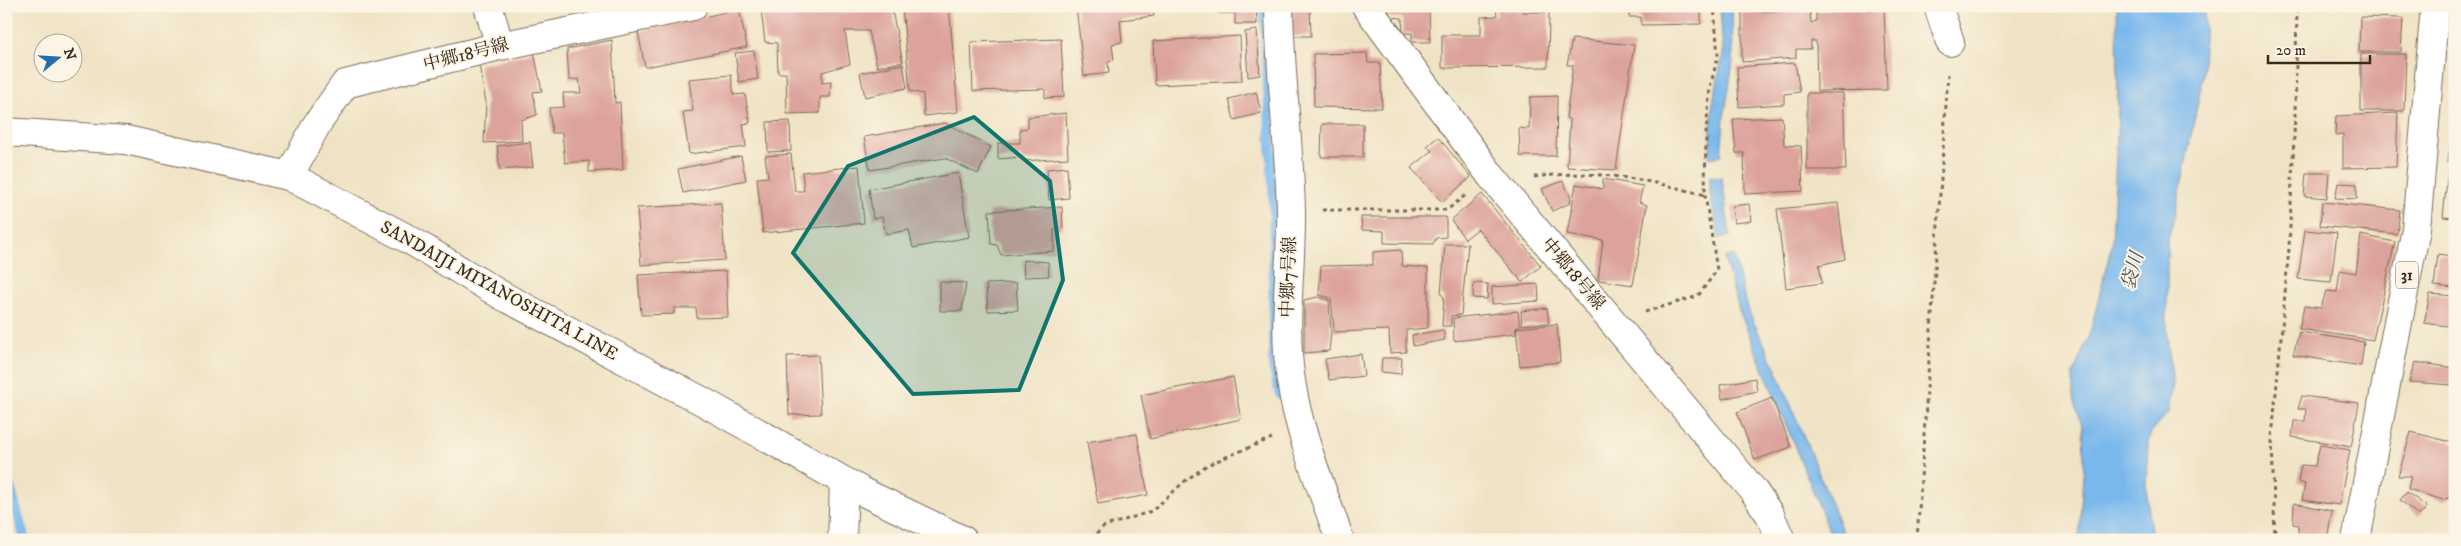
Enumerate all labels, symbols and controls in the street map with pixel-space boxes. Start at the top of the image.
north arrow [32,32,82,82]
scale bar [2268,32,2371,64]
street label: 中郷18号線 [421,34,511,76]
text: 20 m [2276,41,2306,60]
text: N [59,46,80,63]
street label: SANDAIJI MIYANOSHITA LINE [376,216,622,366]
street label: 中郷18号線 [1536,233,1610,315]
street label: 中郷7号線 [1277,236,1301,318]
water label: 袋川 [2117,248,2150,292]
road number: 31 [2396,262,2418,288]

